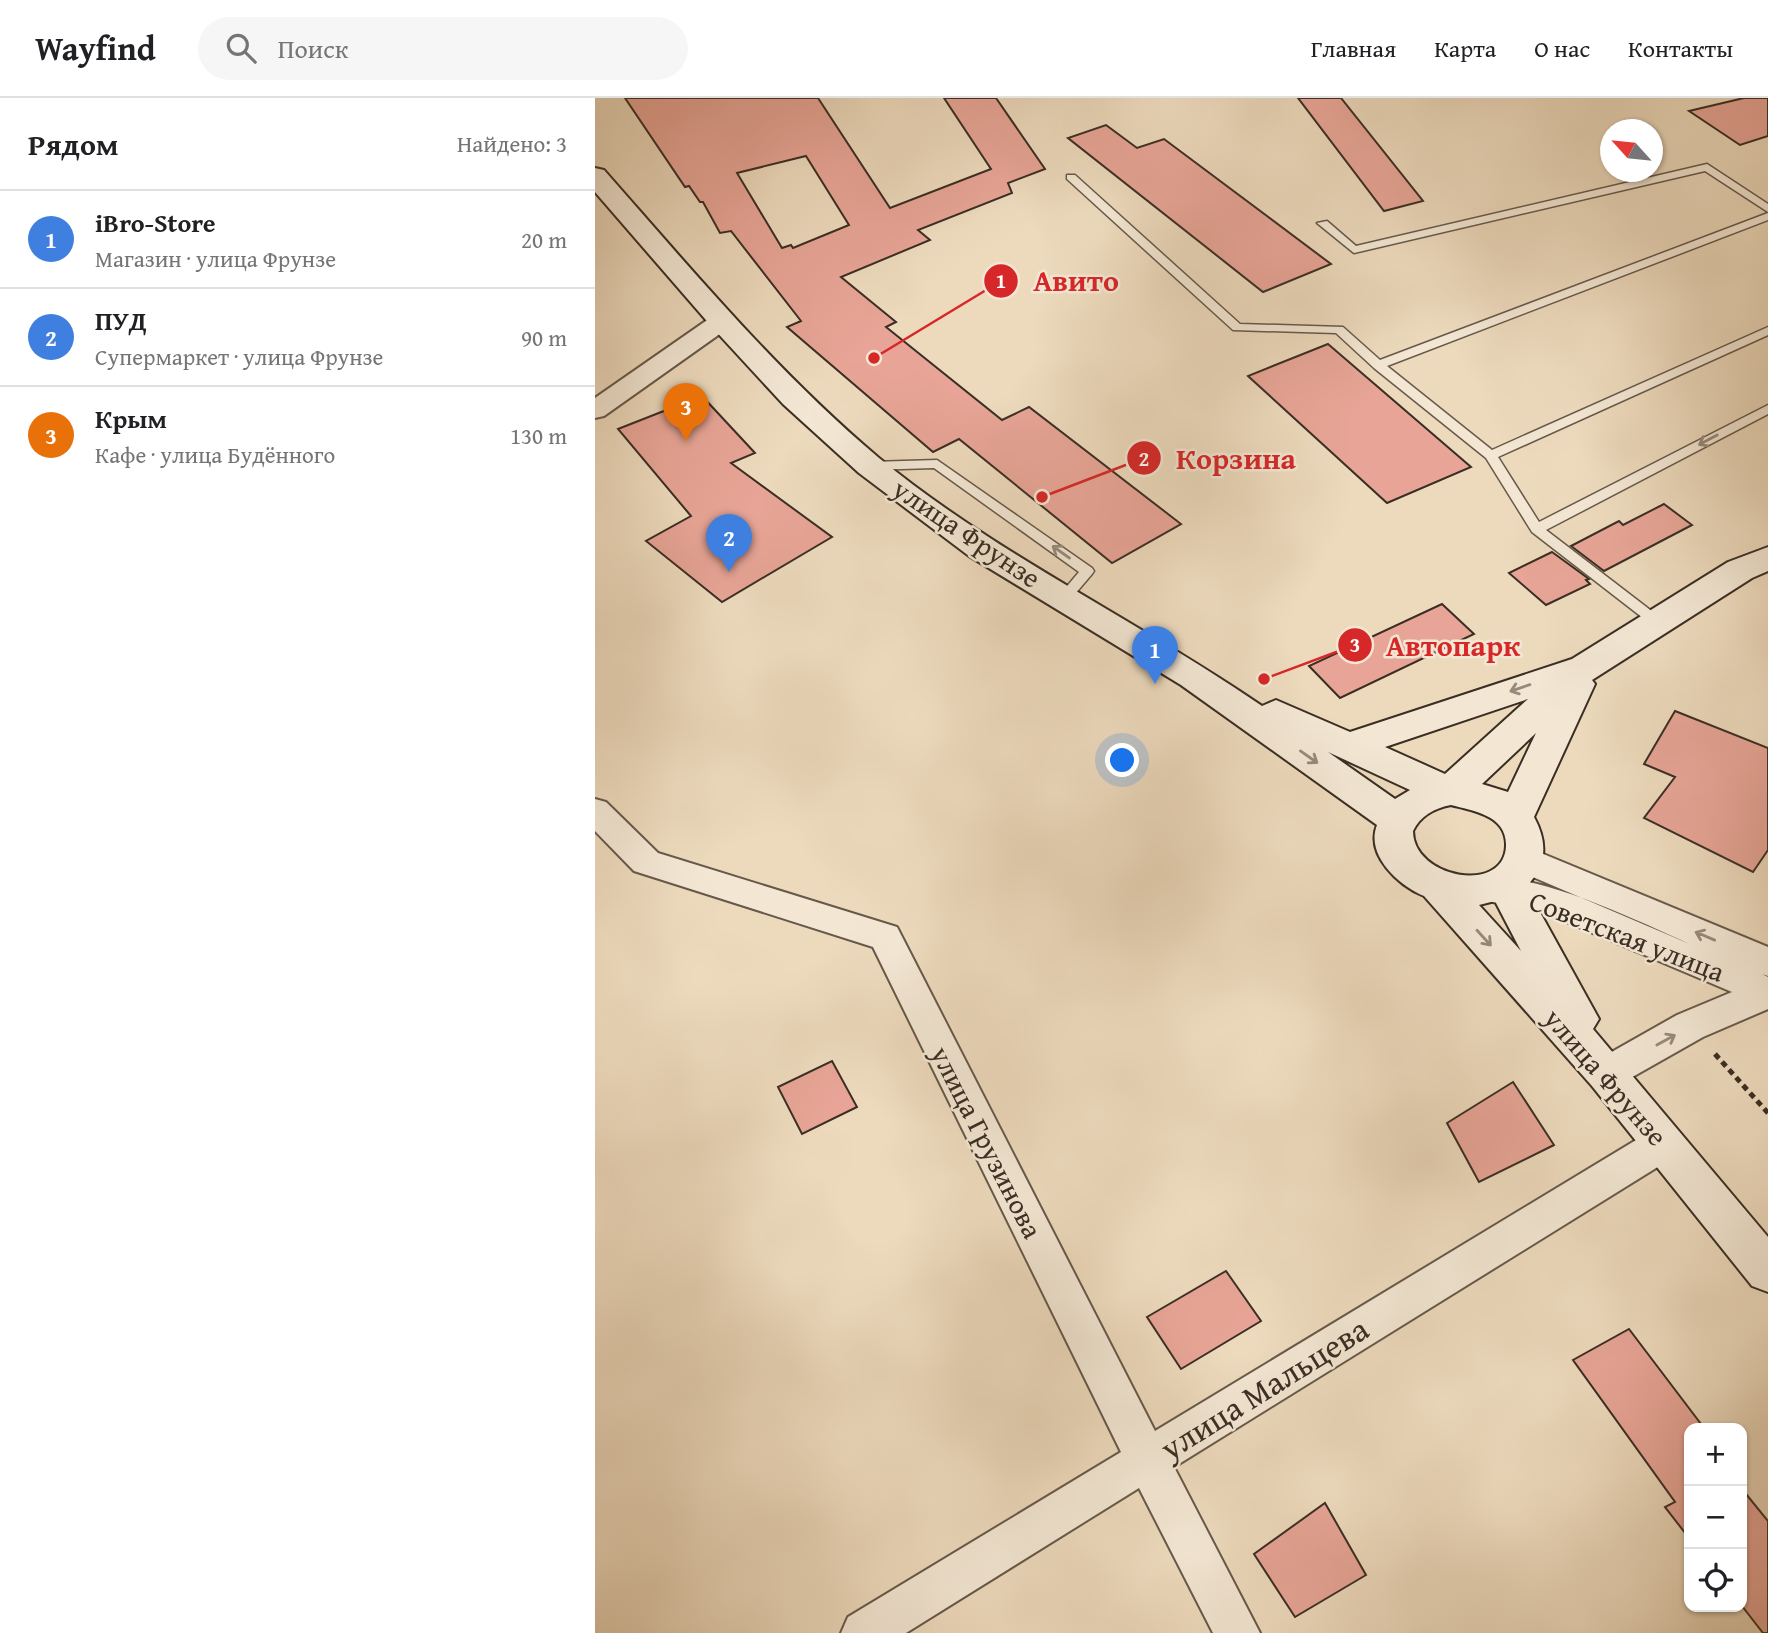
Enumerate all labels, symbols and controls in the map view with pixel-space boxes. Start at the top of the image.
search box [198,17,688,80]
text: Wayfind [35,24,156,72]
icon: search [222,29,260,67]
text: Поиск [278,29,348,68]
text: Главная [1311,31,1396,66]
text: Карта [1434,31,1496,66]
text: О нас [1534,31,1590,66]
text: Контакты [1628,31,1733,66]
north arrow [1600,119,1663,182]
text: Рядом [28,122,119,166]
text: Найдено: 3 [457,127,567,160]
text: iBro-Store [95,203,216,242]
text: 1 [45,223,57,256]
text: 20 m [521,223,567,256]
text: Магазин · улица Фрунзе [95,242,336,275]
callout: Авито [984,255,1132,306]
text: Авито [1033,258,1119,302]
text: 1 [996,265,1006,296]
text: ПУД [95,301,147,340]
text: 2 [45,321,57,354]
text: 90 m [521,321,567,354]
text: Супермаркет · улица Фрунзе [95,340,383,373]
pin: 3 [663,383,709,441]
text: Крым [95,399,167,438]
text: 3 [45,419,57,452]
text: 130 m [510,419,567,452]
callout: Корзина [1127,433,1310,484]
one-way arrow [1698,434,1718,448]
text: Корзина [1176,436,1297,480]
text: Кафе · улица Будённого [95,438,335,471]
text: 2 [1139,443,1149,474]
street label: улица Фрунзе [884,467,1050,597]
pin: 2 [706,514,752,572]
one-way arrow [1052,545,1071,559]
callout: Автопарк [1337,620,1534,671]
text: Автопарк [1386,623,1521,667]
pin: 1 [1132,626,1178,684]
text: 3 [1350,629,1360,660]
one-way arrow [1510,683,1532,696]
your location [1105,743,1139,777]
one-way arrow [1299,750,1318,765]
street label: Советская улица [1524,879,1731,992]
one-way arrow [1695,928,1716,941]
one-way arrow [1476,929,1493,946]
street label: улица Фрунзе [1534,998,1678,1155]
one-way arrow [1656,1033,1676,1047]
street label: улица Грузинова [921,1038,1054,1246]
street label: улица Мальцева [1150,1304,1378,1472]
map controls [1684,1423,1747,1612]
button: + [1684,1423,1747,1486]
button: − [1684,1486,1747,1549]
button: locate [1684,1549,1747,1612]

